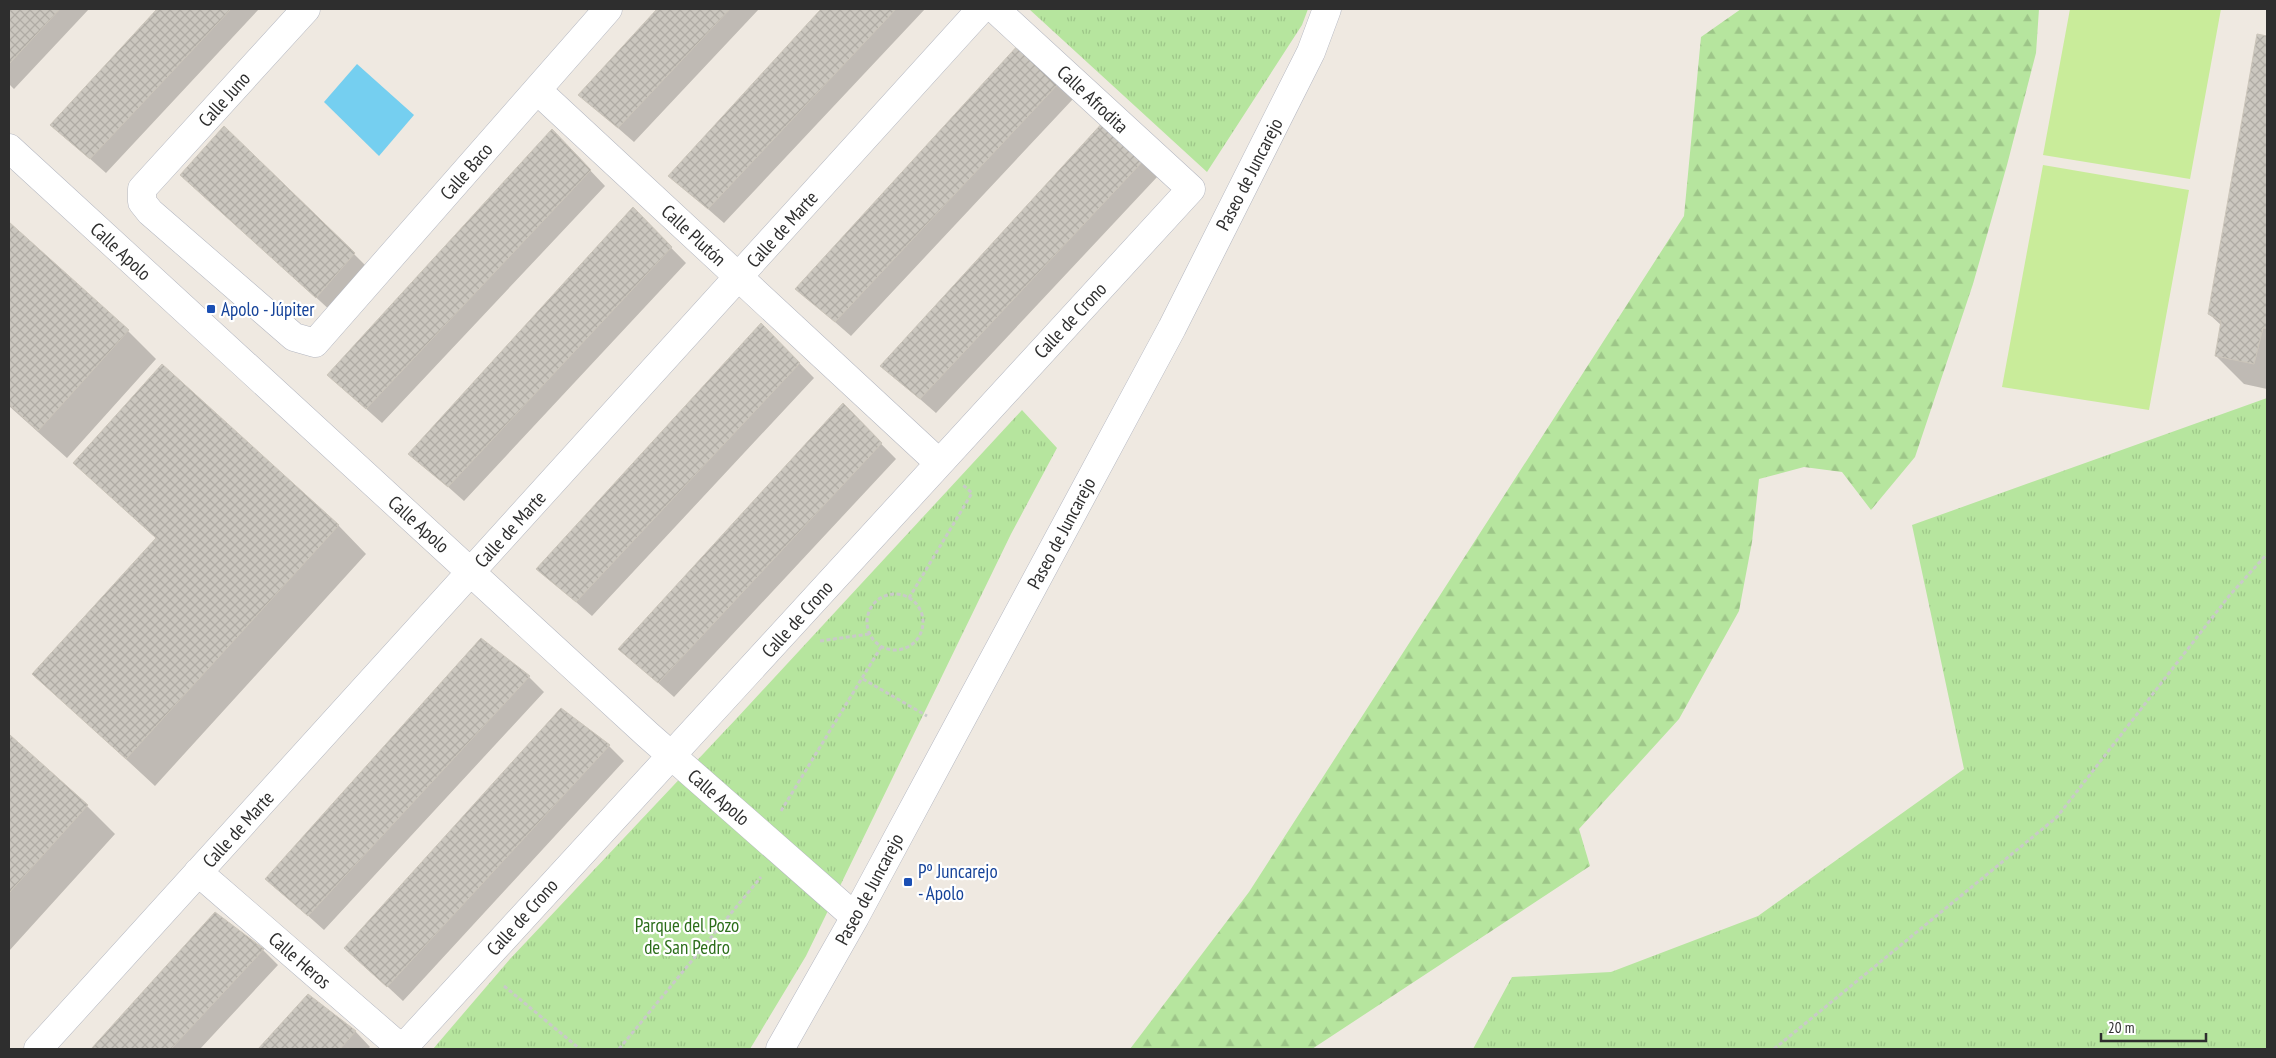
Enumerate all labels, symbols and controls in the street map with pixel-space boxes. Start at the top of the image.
street label: Calle Afrodita [1052,60,1134,138]
street label: Calle Juno [193,66,255,132]
street label: Paseo de Juncarejo [1210,114,1288,234]
street label: Calle Baco [435,137,497,205]
street label: Calle de Marte [741,185,823,272]
street label: Calle Plutón [657,199,731,271]
street label: Calle Apolo [86,217,156,285]
street label: Calle de Crono [1029,277,1111,363]
place label: Apolo - Júpiter [221,297,315,321]
marker: Apolo - Júpiter [205,303,217,315]
street label: Paseo de Juncarejo [1022,473,1100,593]
street label: Calle de Marte [469,485,551,572]
street label: Calle Apolo [383,490,455,558]
street label: Calle de Crono [756,576,838,662]
street label: Calle Apolo [683,764,755,830]
street label: Calle de Marte [197,785,279,872]
street label: Paseo de Juncarejo [830,829,908,949]
place label: Pº Juncarejo - Apolo [918,859,998,905]
street label: Calle de Crono [481,874,563,960]
marker: Pº Juncarejo - Apolo [902,876,914,888]
park label: Parque del Pozo de San Pedro [635,913,739,959]
street label: Calle Heros [264,926,336,994]
scale bar [2101,1010,2206,1042]
text: 20 m [2108,1018,2134,1037]

